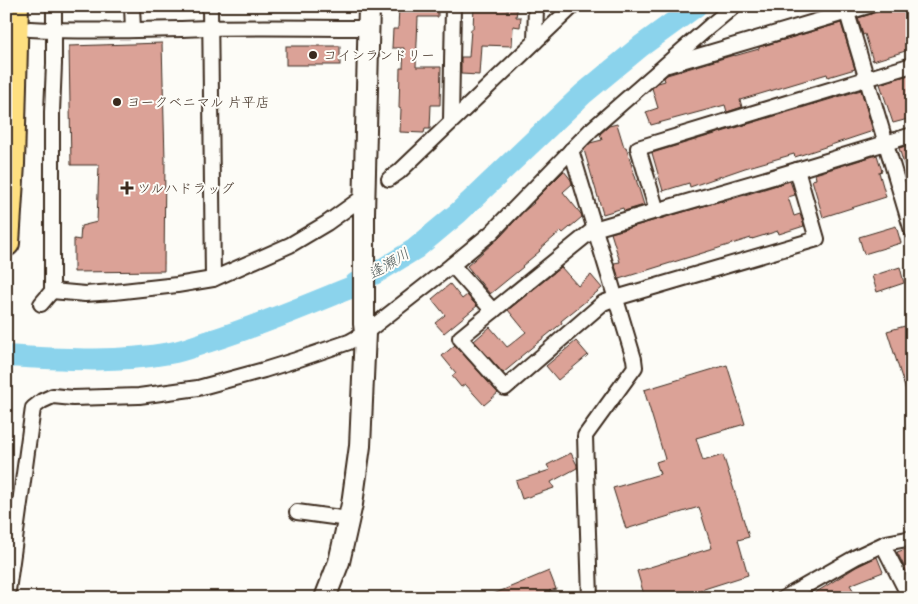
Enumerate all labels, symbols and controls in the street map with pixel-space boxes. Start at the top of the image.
place label: コインランドリー [323,47,435,64]
marker: コインランドリー [307,49,319,61]
place label: ヨークベニマル 片平店 [127,94,270,111]
marker: ヨークベニマル 片平店 [111,96,123,108]
place label: ツルハドラッグ [137,180,234,197]
marker: ツルハドラッグ [121,182,133,194]
water label: 逢瀬川 [365,244,413,284]

